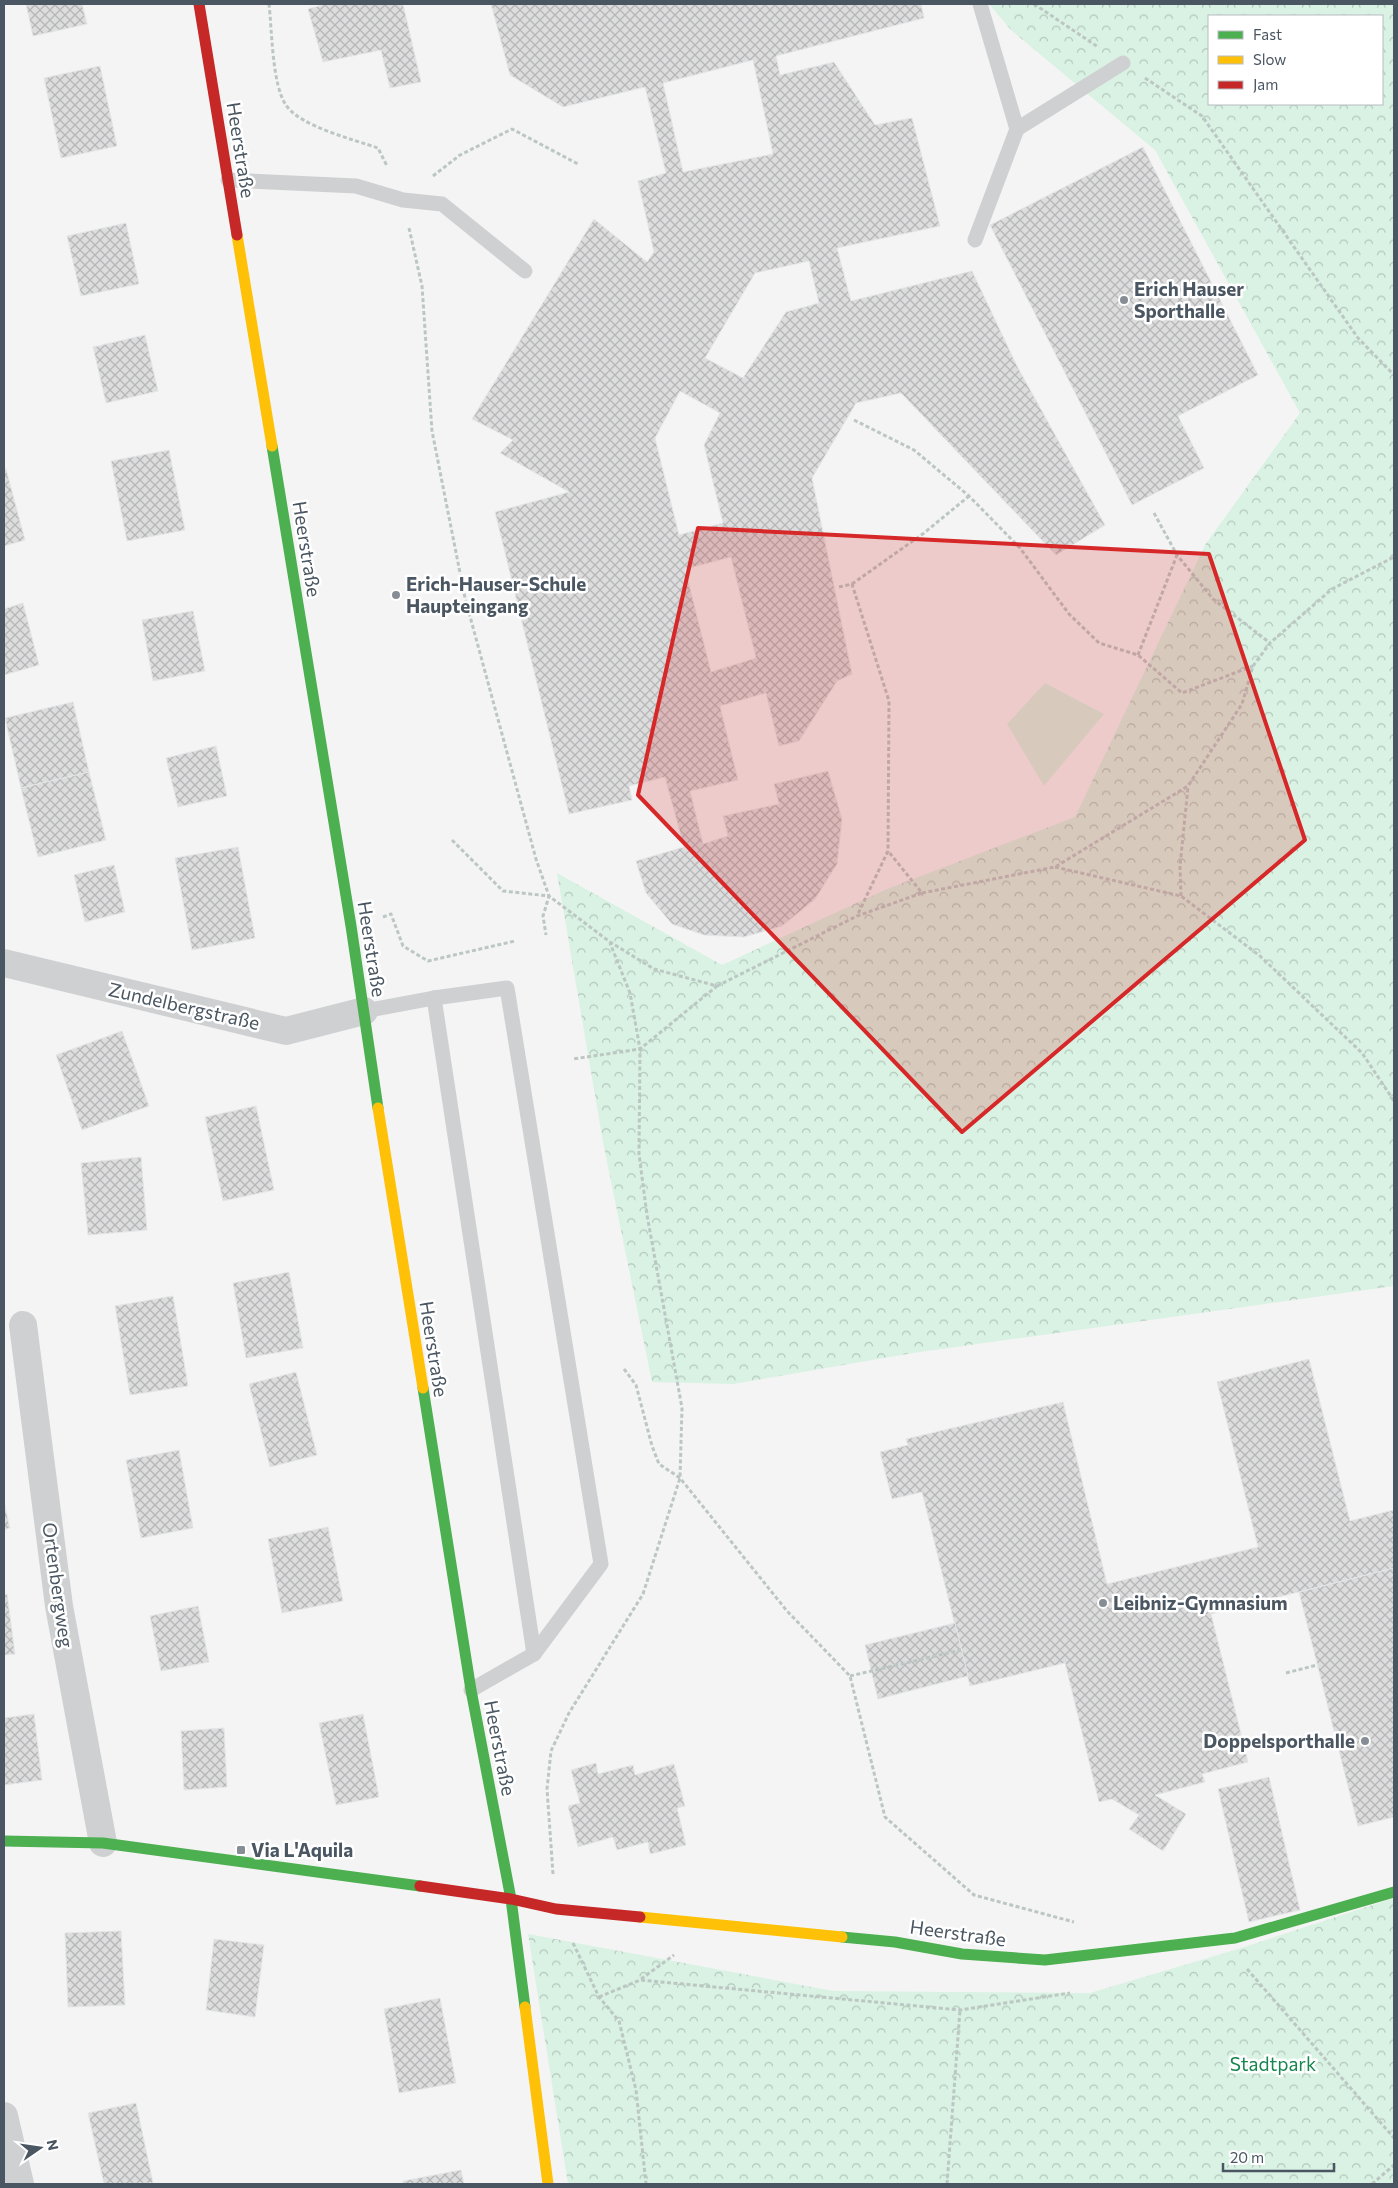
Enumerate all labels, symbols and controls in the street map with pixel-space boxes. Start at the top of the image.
legend [1208,15,1383,105]
text: Fast [1253,25,1282,43]
text: Slow [1253,50,1286,68]
text: Jam [1253,75,1278,93]
street label: Heerstraße [223,100,260,200]
place label: Erich Hauser Sporthalle [1134,277,1244,322]
marker: Erich Hauser Sporthalle [1118,294,1130,306]
street label: Heerstraße [289,499,326,599]
place label: Erich-Hauser-Schule Haupteingang [406,572,586,617]
marker: Erich-Hauser-Schule Haupteingang [390,589,402,601]
street label: Heerstraße [354,899,391,999]
street label: Zundelbergstraße [106,977,262,1034]
street label: Heerstraße [416,1299,453,1399]
street label: Ortenbergweg [38,1521,79,1649]
place label: Leibniz-Gymnasium [1113,1591,1288,1614]
marker: Leibniz-Gymnasium [1097,1597,1109,1609]
street label: Heerstraße [480,1698,521,1798]
place label: Doppelsporthalle [1203,1729,1355,1752]
marker: Doppelsporthalle [1359,1735,1371,1747]
place label: Via L'Aquila [251,1838,353,1861]
marker: Via L'Aquila [235,1844,247,1856]
street label: Heerstraße [909,1914,1008,1951]
park label: Stadtpark [1230,2052,1316,2075]
north arrow [15,2123,65,2173]
text: N [44,2138,63,2152]
scale bar [1223,2140,1334,2172]
text: 20 m [1230,2148,1264,2166]

